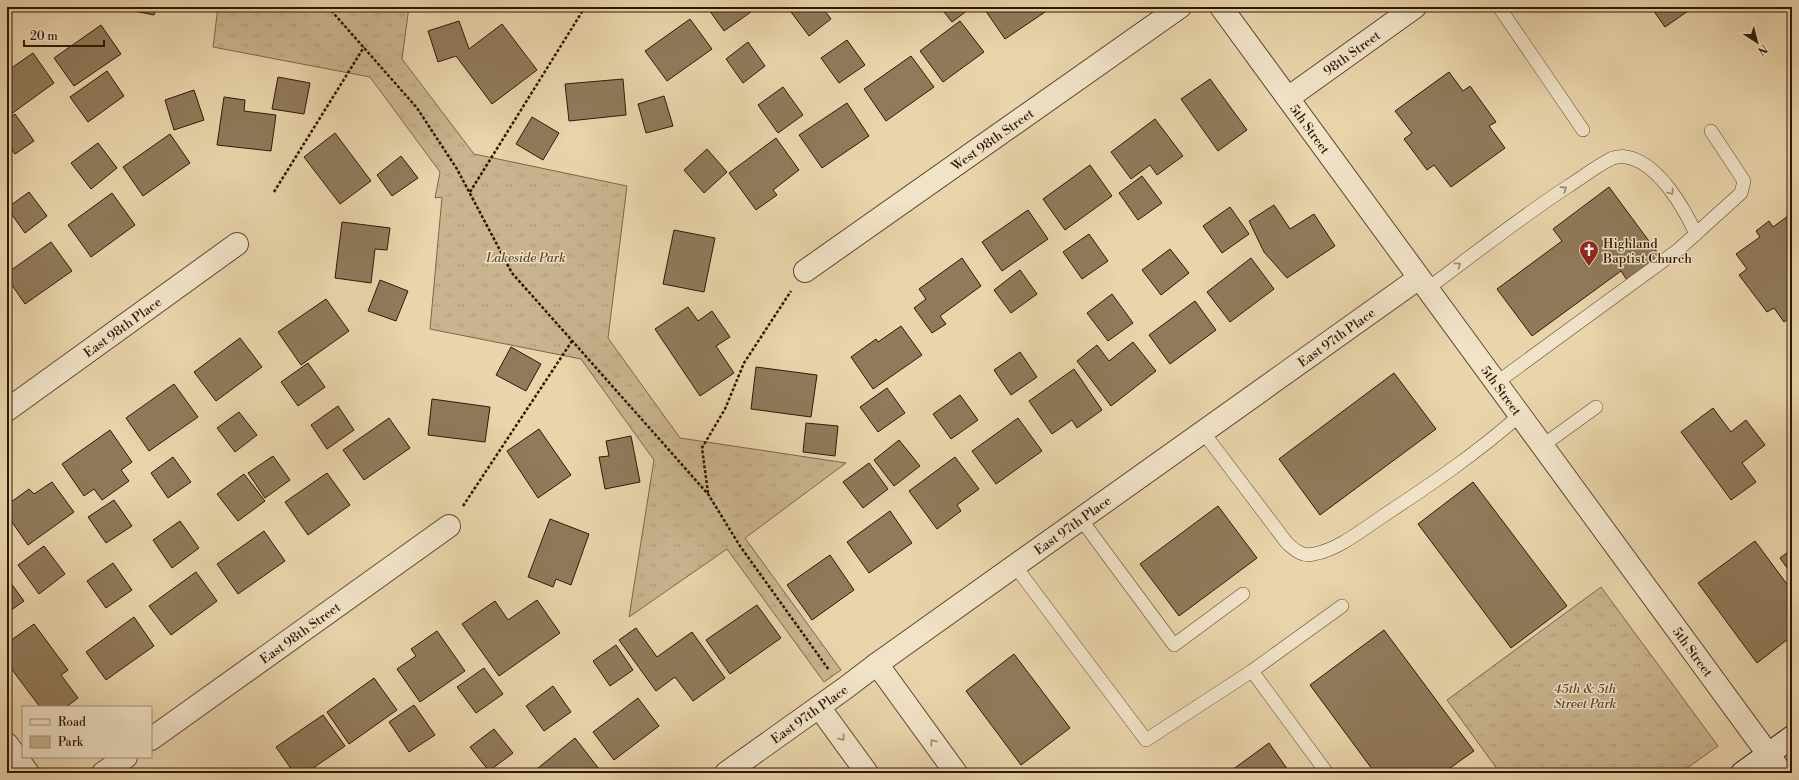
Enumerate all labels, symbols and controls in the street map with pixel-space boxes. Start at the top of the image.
scale bar [24,22,104,48]
north arrow [1737,22,1777,62]
street label: 98th Street [1320,27,1384,79]
text: 20 m [30,29,58,44]
text: N [1754,41,1770,58]
street label: 5th Street [1286,101,1333,158]
street label: West 98th Street [948,105,1037,175]
one-way arrow [1560,186,1567,194]
one-way arrow [1666,188,1673,195]
place label: Highland Baptist Church [1602,236,1692,267]
church icon: Highland Baptist Church [1578,239,1600,267]
park label: Lakeside Park [485,250,566,266]
one-way arrow [1454,263,1461,270]
street label: East 98th Place [81,294,165,361]
street label: East 97th Place [1295,305,1379,371]
street label: 5th Street [1477,363,1525,419]
street label: East 97th Place [1031,493,1115,559]
street label: East 98th Street [257,599,344,668]
street label: 5th Street [1669,624,1716,681]
park label: 45th & 5th Street Park [1554,681,1617,712]
street label: East 97th Place [768,682,852,748]
legend [22,706,152,758]
text: Road [58,715,86,730]
one-way arrow [837,734,844,741]
text: Park [58,735,84,750]
one-way arrow [931,739,938,746]

